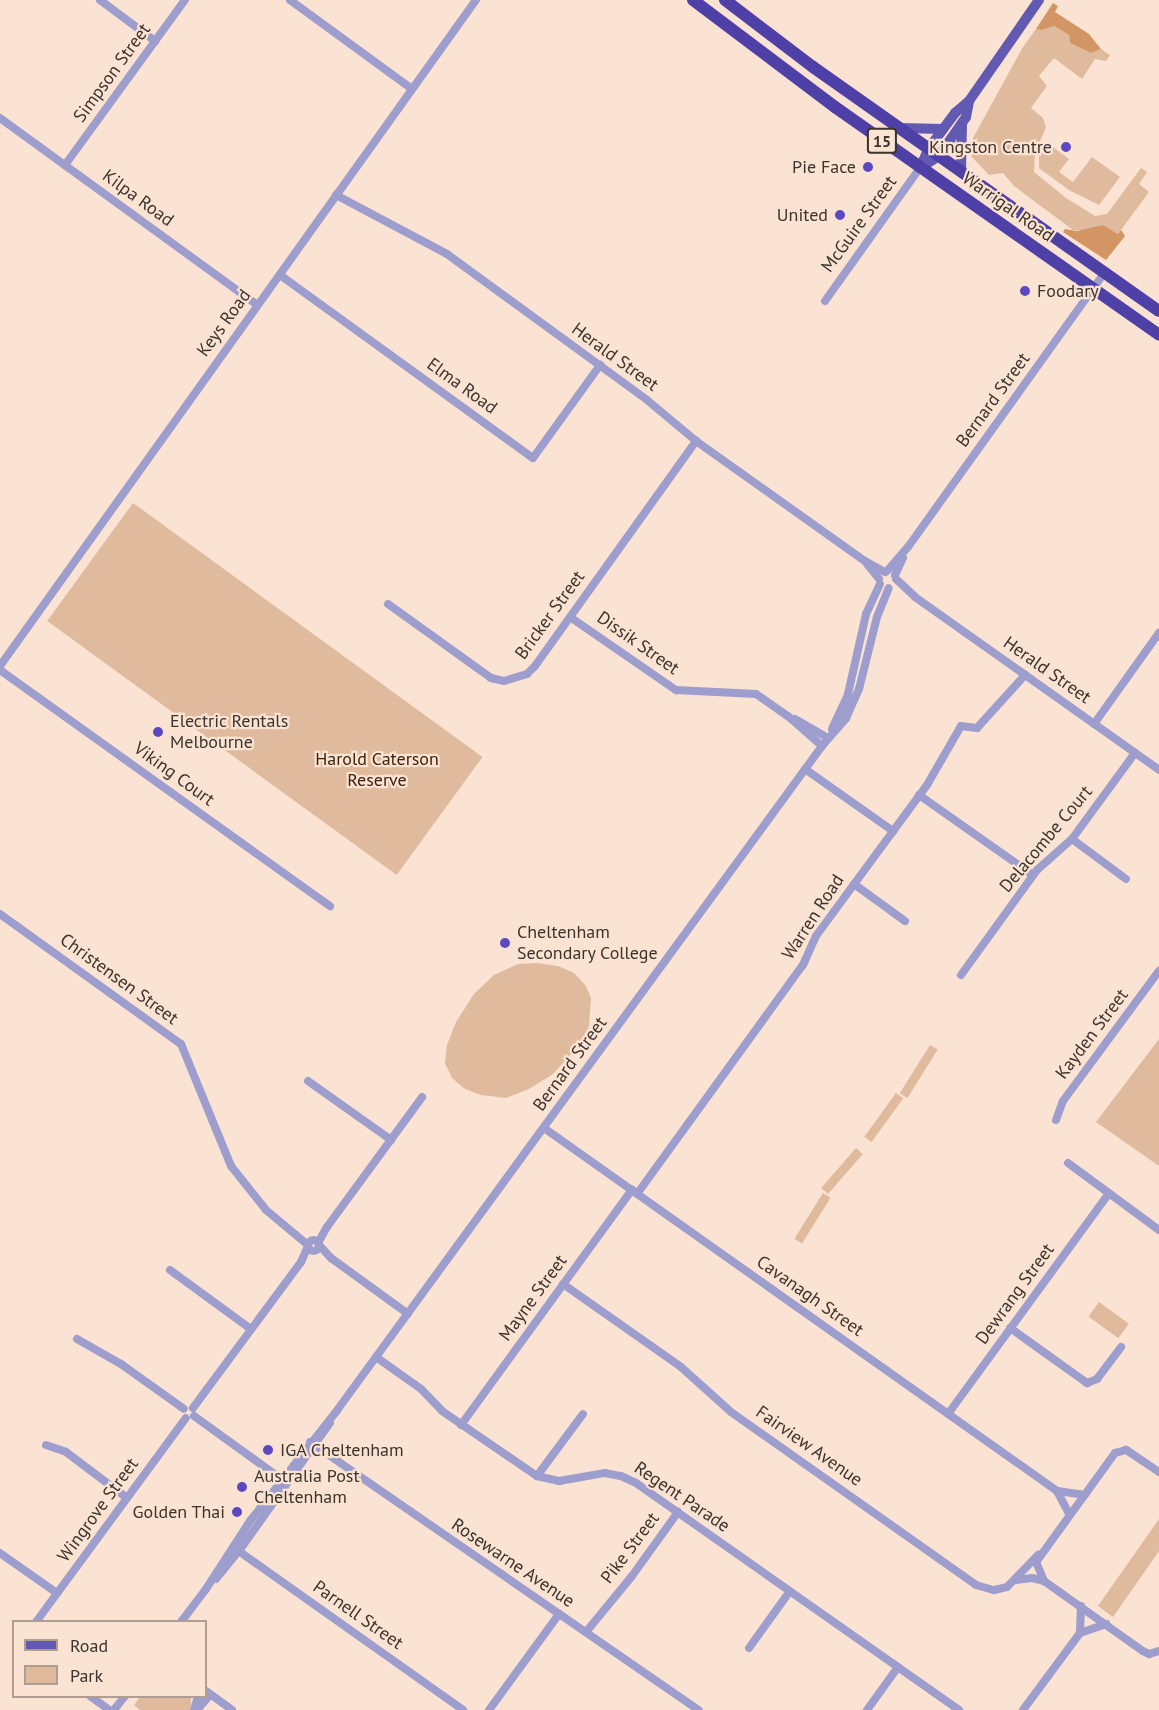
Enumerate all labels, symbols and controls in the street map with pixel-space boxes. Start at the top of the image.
street label: Simpson Street [69,19,155,127]
road number: 15 [866,128,898,154]
place label: Kingston Centre [929,136,1052,158]
marker: Kingston Centre [1057,138,1075,156]
place label: Pie Face [792,156,856,178]
marker: Pie Face [861,160,875,174]
street label: Kilpa Road [98,165,178,231]
street label: Warrigal Road [958,167,1058,247]
street label: McGuire Street [817,172,901,276]
place label: United [777,204,828,226]
marker: United [833,208,847,222]
place label: Foodary [1037,280,1099,302]
marker: Foodary [1018,284,1032,298]
street label: Keys Road [192,285,256,361]
street label: Herald Street [567,318,663,396]
street label: Bernard Street [952,349,1034,451]
street label: Elma Road [423,353,501,419]
street label: Bricker Street [511,567,589,663]
street label: Dissik Street [592,607,684,679]
street label: Herald Street [999,632,1095,708]
place label: Electric Rentals Melbourne [170,711,289,754]
marker: Electric Rentals Melbourne [151,725,165,739]
street label: Viking Court [129,737,219,811]
park label: Harold Caterson Reserve [315,749,439,792]
street label: Delacombe Court [995,781,1097,897]
street label: Warren Road [777,870,849,964]
place label: Cheltenham Secondary College [517,922,658,964]
street label: Christensen Street [56,929,182,1029]
marker: Cheltenham Secondary College [498,936,512,950]
street label: Kayden Street [1051,985,1133,1083]
street label: Bernard Street [529,1013,611,1115]
street label: Dewrang Street [971,1239,1059,1349]
street label: Mayne Street [494,1251,572,1345]
street label: Cavanagh Street [752,1251,868,1341]
street label: Fairview Avenue [751,1401,867,1491]
place label: IGA Cheltenham [280,1439,404,1461]
marker: IGA Cheltenham [261,1443,275,1457]
street label: Wingrove Street [53,1454,143,1566]
street label: Regent Parade [630,1457,734,1537]
place label: Australia Post Cheltenham [254,1466,360,1508]
marker: Australia Post Cheltenham [235,1480,249,1494]
place label: Golden Thai [132,1501,225,1523]
marker: Golden Thai [230,1505,244,1519]
street label: Pike Street [596,1508,664,1588]
street label: Rosewarne Avenue [447,1514,579,1612]
street label: Parnell Street [309,1576,407,1654]
legend [12,1620,207,1698]
text: Road [70,1634,108,1657]
text: Park [70,1664,103,1687]

